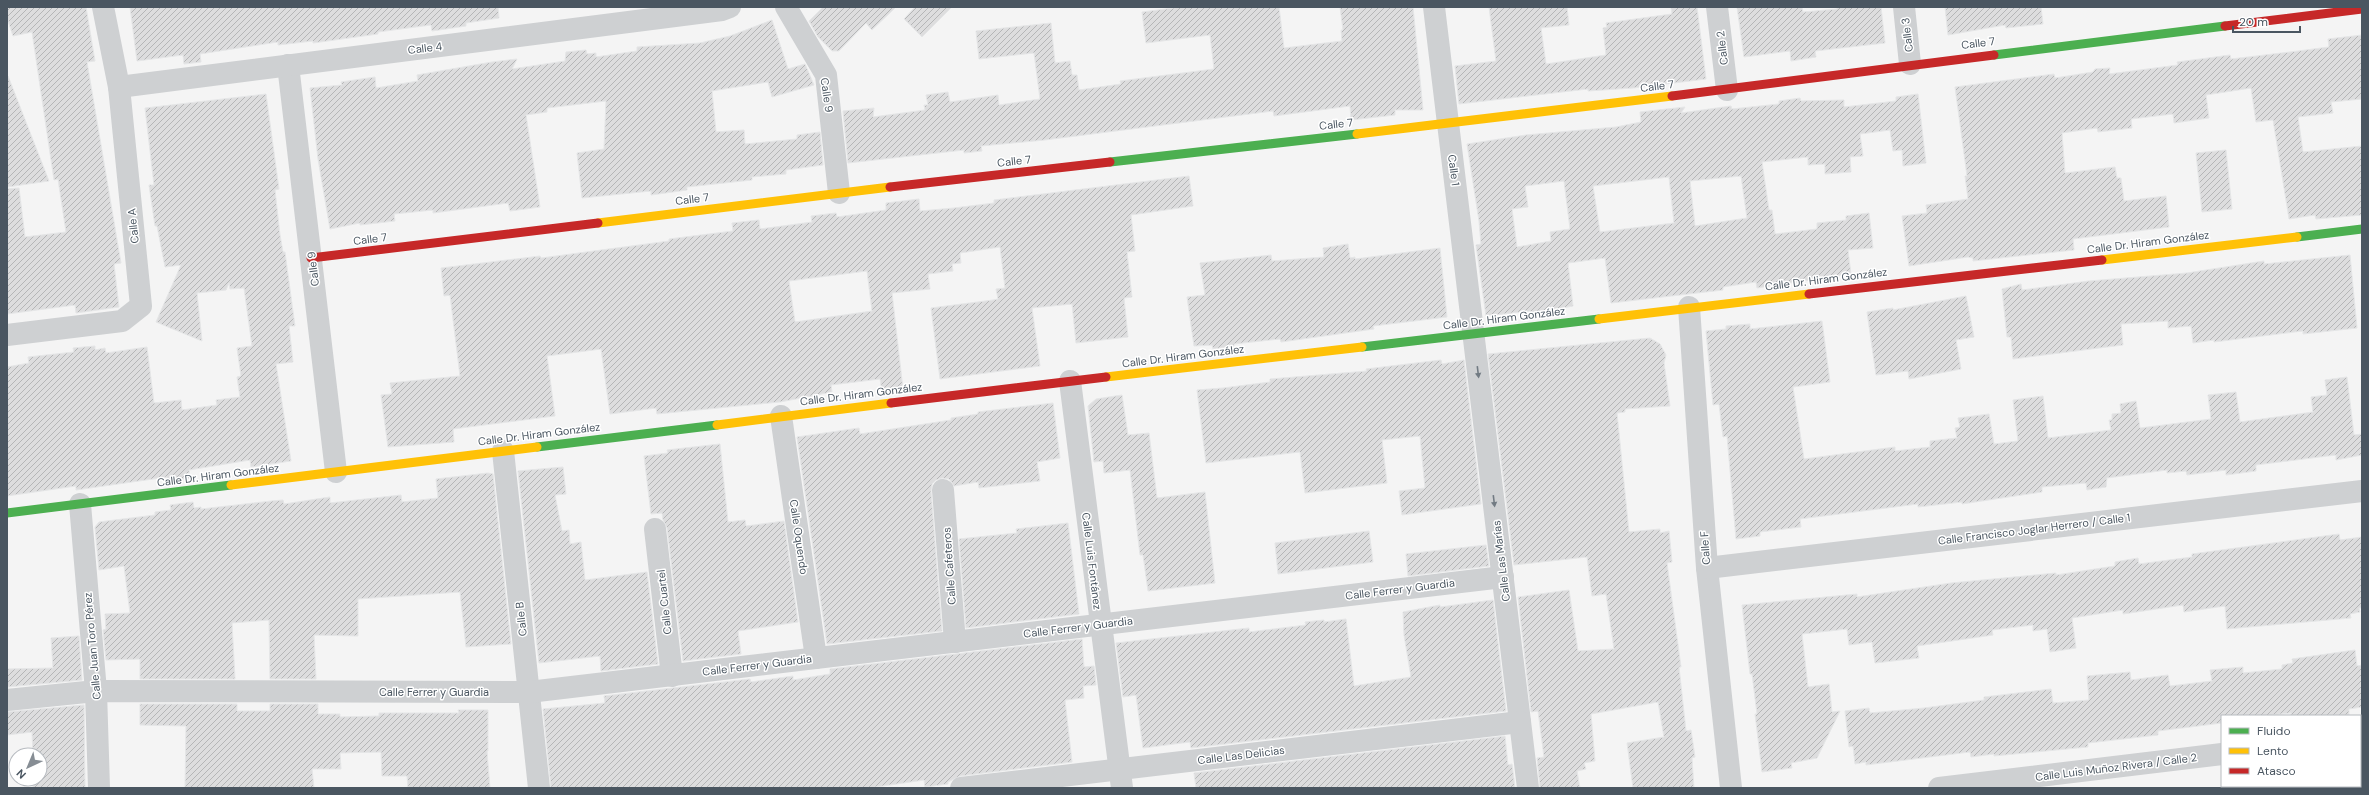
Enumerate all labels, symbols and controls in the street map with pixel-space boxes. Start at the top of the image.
scale bar [2233,8,2300,34]
text: 20 m [2239,14,2268,30]
street label: Calle 3 [1898,17,1916,53]
street label: Calle 2 [1713,30,1731,66]
street label: Calle 7 [1960,34,1996,52]
street label: Calle 4 [407,39,443,57]
street label: Calle 9 [818,77,836,113]
street label: Calle 7 [1639,77,1675,95]
street label: Calle 7 [1318,115,1354,133]
street label: Calle 7 [996,152,1032,170]
street label: Calle 1 [1445,154,1463,186]
street label: Calle 7 [674,190,710,208]
street label: Calle A [124,208,142,244]
street label: Calle Dr. Hiram González [2086,228,2210,256]
street label: Calle 7 [352,230,388,248]
street label: Calle 9 [304,251,322,287]
street label: Calle Dr. Hiram González [1764,265,1888,293]
street label: Calle Dr. Hiram González [1442,304,1566,332]
street label: Calle Dr. Hiram González [1121,342,1245,370]
one-way arrow [1475,366,1481,378]
street label: Calle Dr. Hiram González [799,380,923,408]
street label: Calle Dr. Hiram González [477,420,601,448]
street label: Calle Dr. Hiram González [156,461,280,489]
one-way arrow [1491,495,1497,507]
street label: Calle Oquendo [787,499,811,575]
street label: Calle Francisco Joglar Herrero / Calle 1 [1937,510,2131,548]
street label: Calle Luis Fontánez [1079,512,1105,610]
street label: Calle Las Marías [1489,520,1513,602]
street label: Calle Cafeteros [939,527,959,605]
street label: Calle F [1697,531,1713,565]
street label: Calle Cuartel [654,569,674,635]
street label: Calle Ferrer y Guardia [1345,575,1455,603]
street label: Calle Juan Toro Pérez [80,592,104,700]
street label: Calle B [512,601,530,637]
street label: Calle Ferrer y Guardia [1023,613,1133,641]
street label: Calle Ferrer y Guardia [702,651,812,679]
street label: Calle Ferrer y Guardia [379,685,489,699]
legend [2221,715,2361,787]
text: Fluido [2257,723,2291,739]
street label: Calle Las Delicias [1197,743,1285,767]
text: Lento [2257,743,2288,759]
north arrow [8,747,48,787]
street label: Calle Luis Muñoz Rivera / Calle 2 [2034,750,2198,784]
text: Atasco [2257,763,2296,779]
text: N [13,766,29,782]

